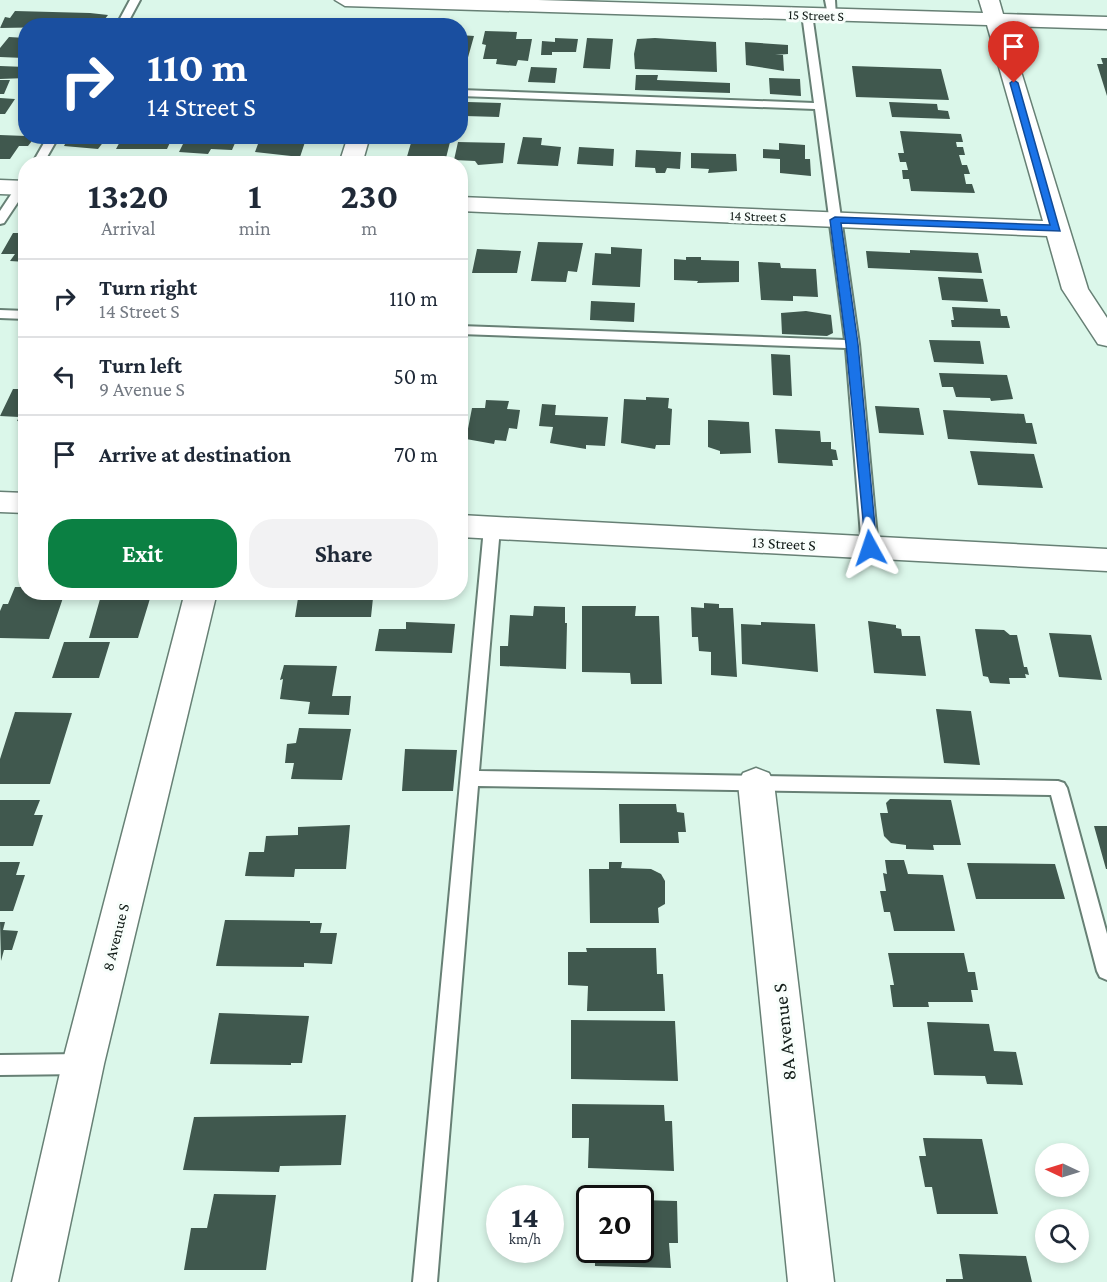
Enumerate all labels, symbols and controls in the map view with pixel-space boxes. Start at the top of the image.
street label: 15 Street S [788,6,845,24]
pin [988,21,1039,83]
icon: arrive [997,30,1030,63]
icon: right [48,42,126,120]
text: 110 m [147,43,248,90]
text: 14 Street S [147,92,256,122]
text: 13:20 [88,176,169,216]
text: 1 [248,176,261,216]
text: 230 [340,176,398,216]
street label: 14 Street S [730,207,787,225]
text: Arrival [101,217,156,239]
text: min [239,217,271,239]
text: m [361,217,377,239]
text: Turn right [99,275,197,300]
icon: right [48,282,81,315]
text: 110 m [389,286,438,311]
text: 14 Street S [99,300,180,322]
text: Turn left [99,353,182,378]
icon: left [48,360,81,393]
text: 50 m [393,364,438,389]
text: 9 Avenue S [99,378,185,400]
icon: arrive [48,438,81,471]
text: Arrive at destination [99,442,291,467]
text: 70 m [394,442,438,467]
position arrow [838,516,902,580]
button: Exit [48,519,237,588]
button: Share [249,519,438,588]
street label: 13 Street S [752,533,816,554]
street label: 8 Avenue S [99,901,132,973]
street label: 8A Avenue S [768,982,800,1082]
north arrow [1035,1143,1089,1197]
map controls [1035,1143,1089,1263]
speed limit sign: 20 [576,1185,654,1263]
text: 14 [511,1200,539,1233]
button: search [1035,1209,1089,1263]
text: km/h [509,1231,541,1247]

